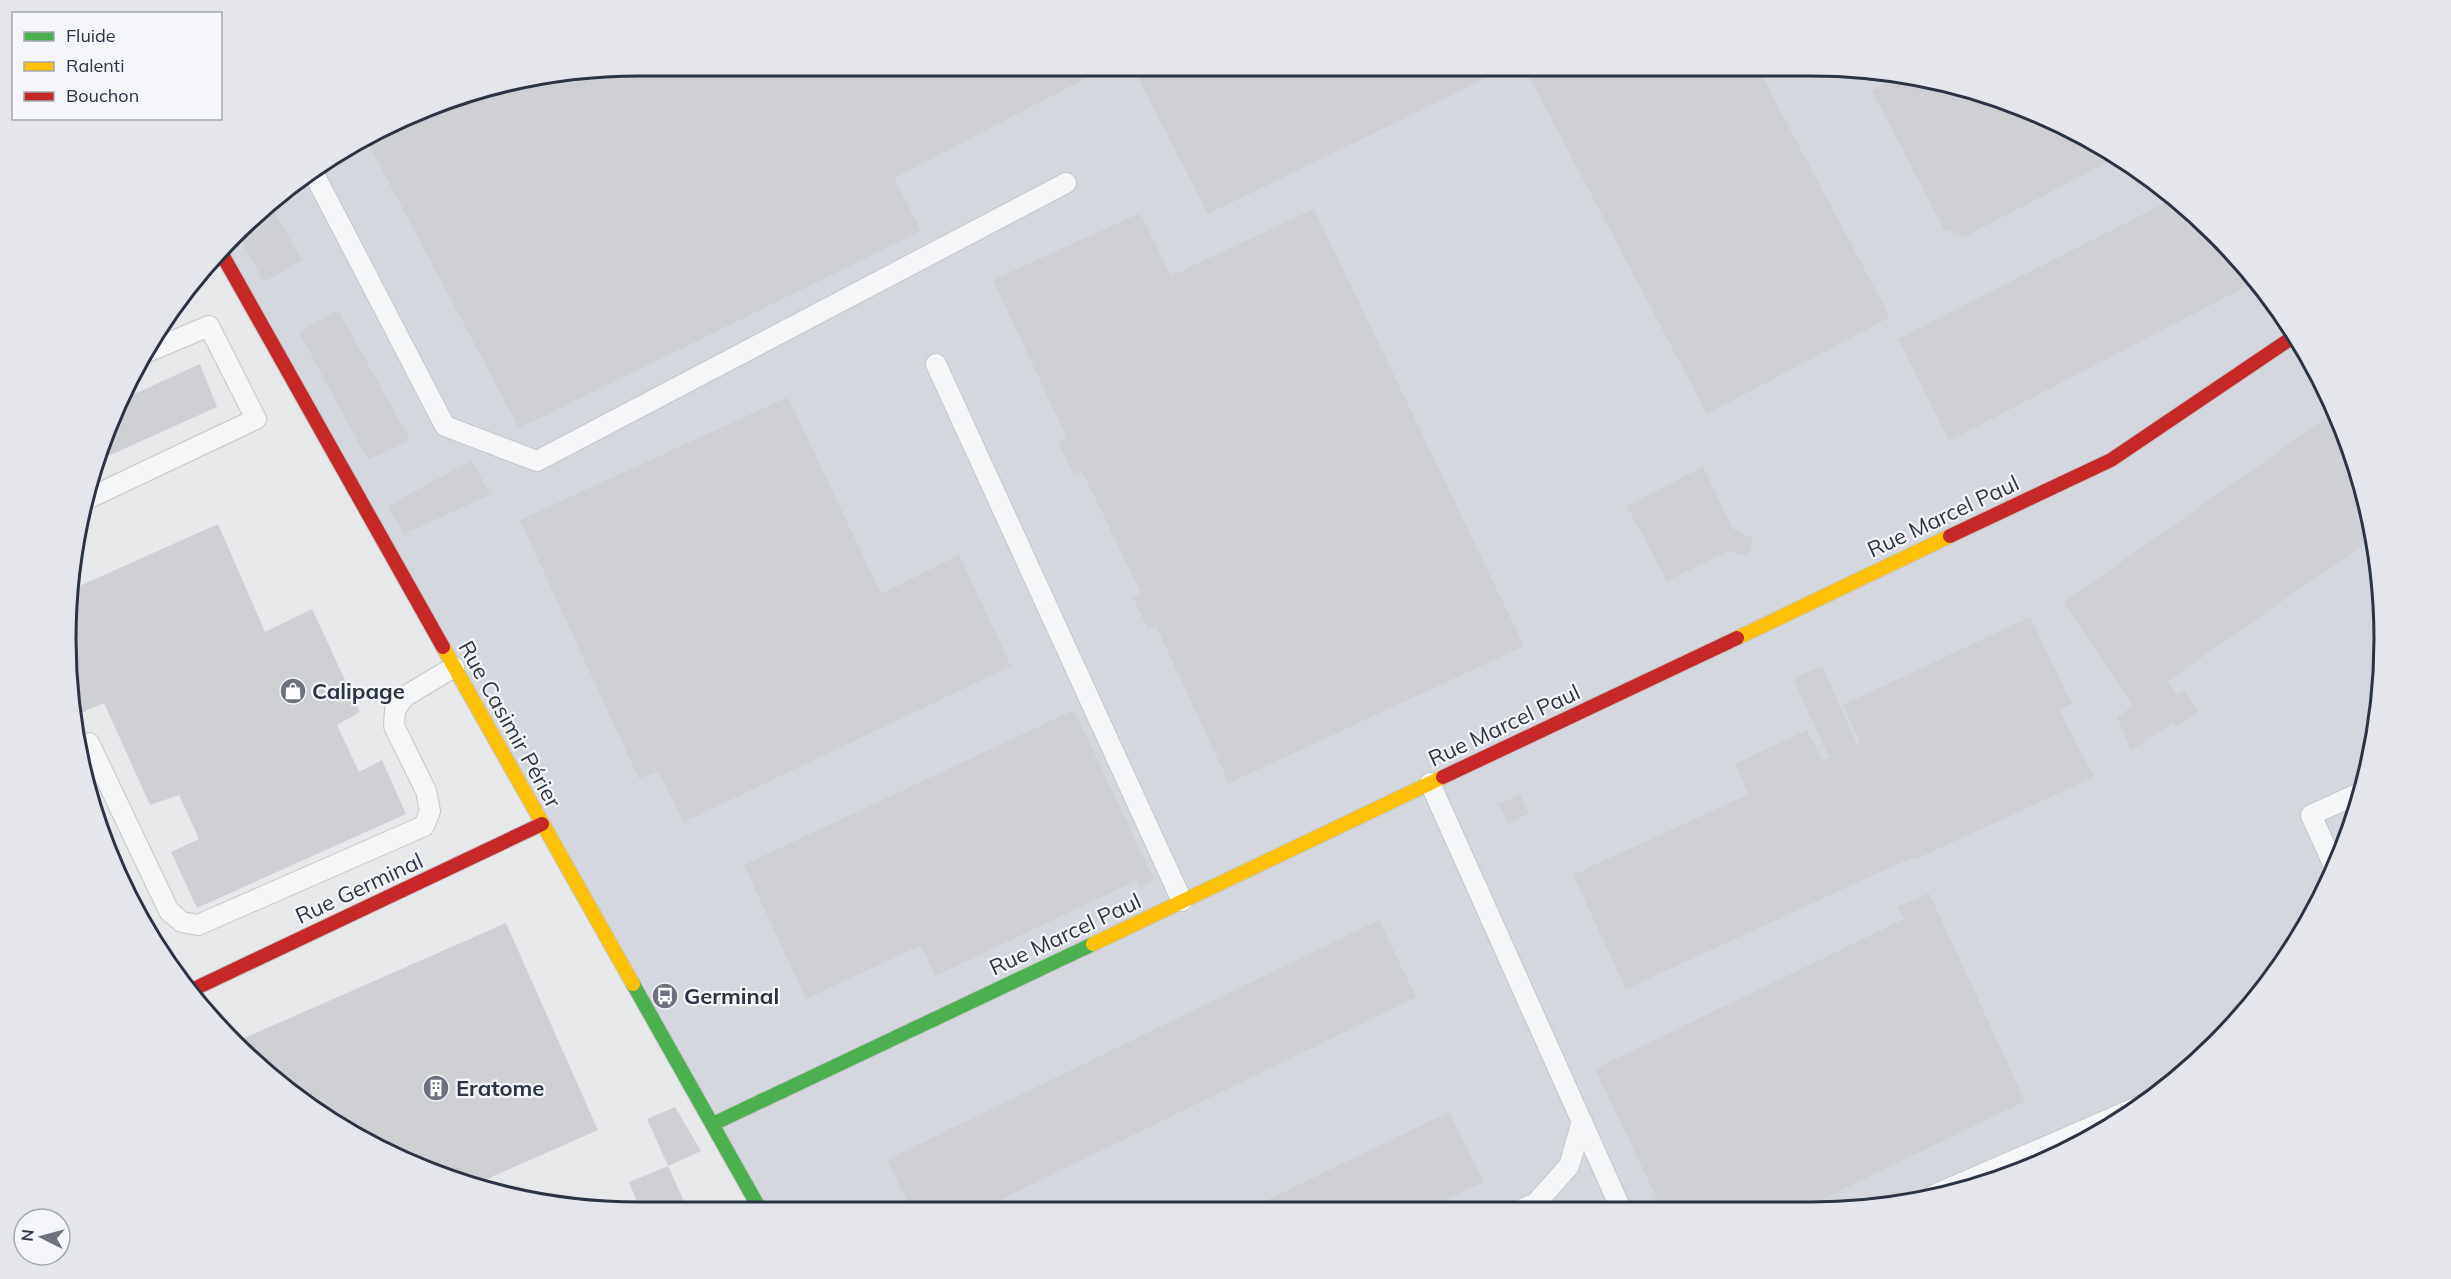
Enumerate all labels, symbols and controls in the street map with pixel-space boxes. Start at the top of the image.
legend [12,12,222,120]
text: Fluide [66,24,116,47]
text: Ralenti [66,54,124,77]
text: Bouchon [66,84,139,107]
street label: Rue Marcel Paul [1863,469,2023,563]
street label: Rue Casimir Périer [452,635,568,813]
shop icon: Calipage [278,676,308,706]
place label: Calipage [312,677,405,705]
street label: Rue Marcel Paul [1424,678,1584,772]
street label: Rue Germinal [291,846,427,930]
street label: Rue Marcel Paul [985,887,1145,981]
bus stop icon: Germinal [650,981,680,1011]
place label: Germinal [684,982,779,1010]
building icon: Eratome [421,1073,451,1103]
place label: Eratome [456,1074,544,1102]
north arrow [12,1207,72,1267]
text: N [17,1228,38,1242]

